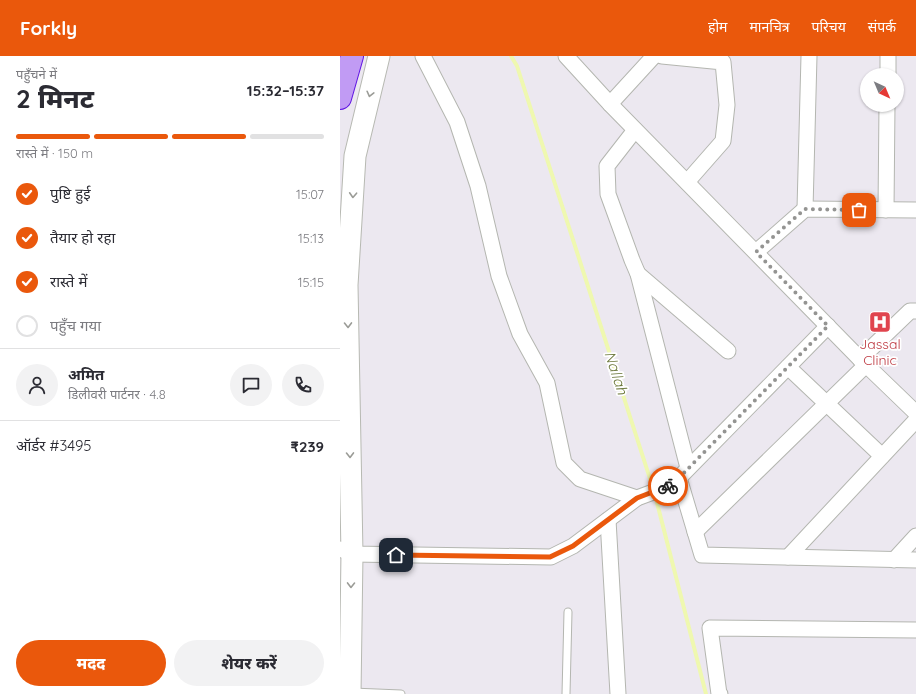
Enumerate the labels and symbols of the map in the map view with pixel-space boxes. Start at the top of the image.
north arrow [860,68,904,112]
one-way arrow [367,91,375,97]
one-way arrow [348,192,357,198]
pin [842,193,876,227]
hospital icon: Jassal Clinic [867,309,893,335]
one-way arrow [344,322,352,328]
place label: Jassal Clinic [859,335,901,369]
water label: Nallah [601,349,633,397]
one-way arrow [346,452,354,458]
courier [648,466,688,506]
pin [379,538,413,572]
one-way arrow [347,582,355,588]

